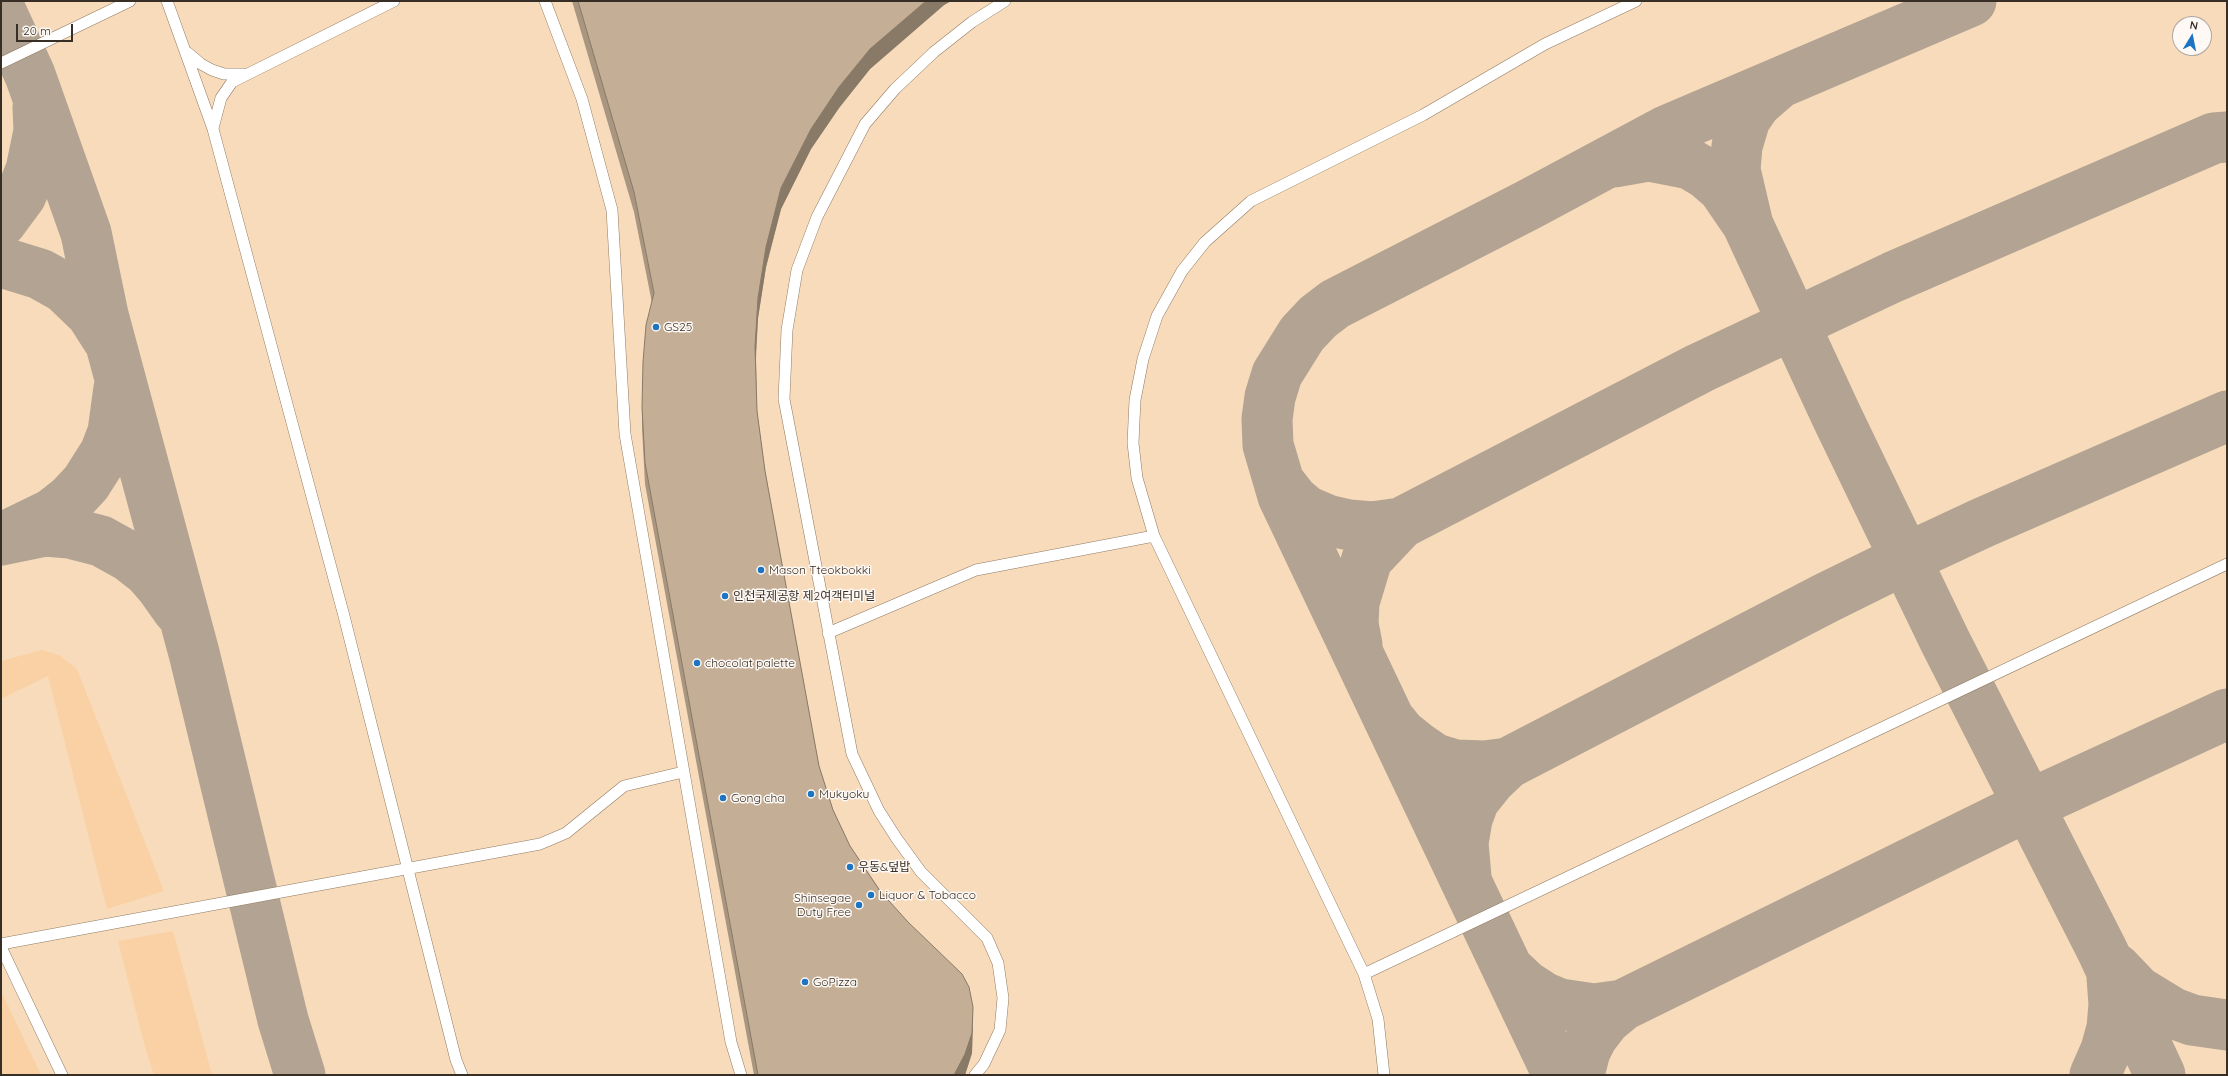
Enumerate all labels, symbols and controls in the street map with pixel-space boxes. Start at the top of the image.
scale bar [18,16,75,42]
north arrow [2172,16,2212,56]
text: N [2189,18,2199,33]
text: 20 m [23,23,51,38]
place label: GS25 [664,320,692,334]
marker: GS25 [651,322,661,332]
place label: Mason Tteokbokki [769,563,871,577]
marker: Mason Tteokbokki [756,565,766,575]
place label: 인천국제공항 제2여객터미널 [733,589,875,603]
marker: 인천국제공항 제2여객터미널 [720,591,730,601]
place label: chocolat palette [705,656,795,670]
marker: chocolat palette [692,658,702,668]
place label: Mukyoku [819,787,869,801]
marker: Mukyoku [806,789,816,799]
place label: Gong cha [731,791,785,805]
marker: Gong cha [718,793,728,803]
place label: 우동&덮밥 [858,860,910,874]
marker: 우동&덮밥 [845,862,855,872]
place label: Liquor & Tobacco [879,888,976,902]
marker: Liquor & Tobacco [866,890,876,900]
place label: Shinsegae Duty Free [794,891,851,919]
marker: Shinsegae Duty Free [854,900,864,910]
place label: GoPizza [813,975,857,989]
marker: GoPizza [800,977,810,987]

